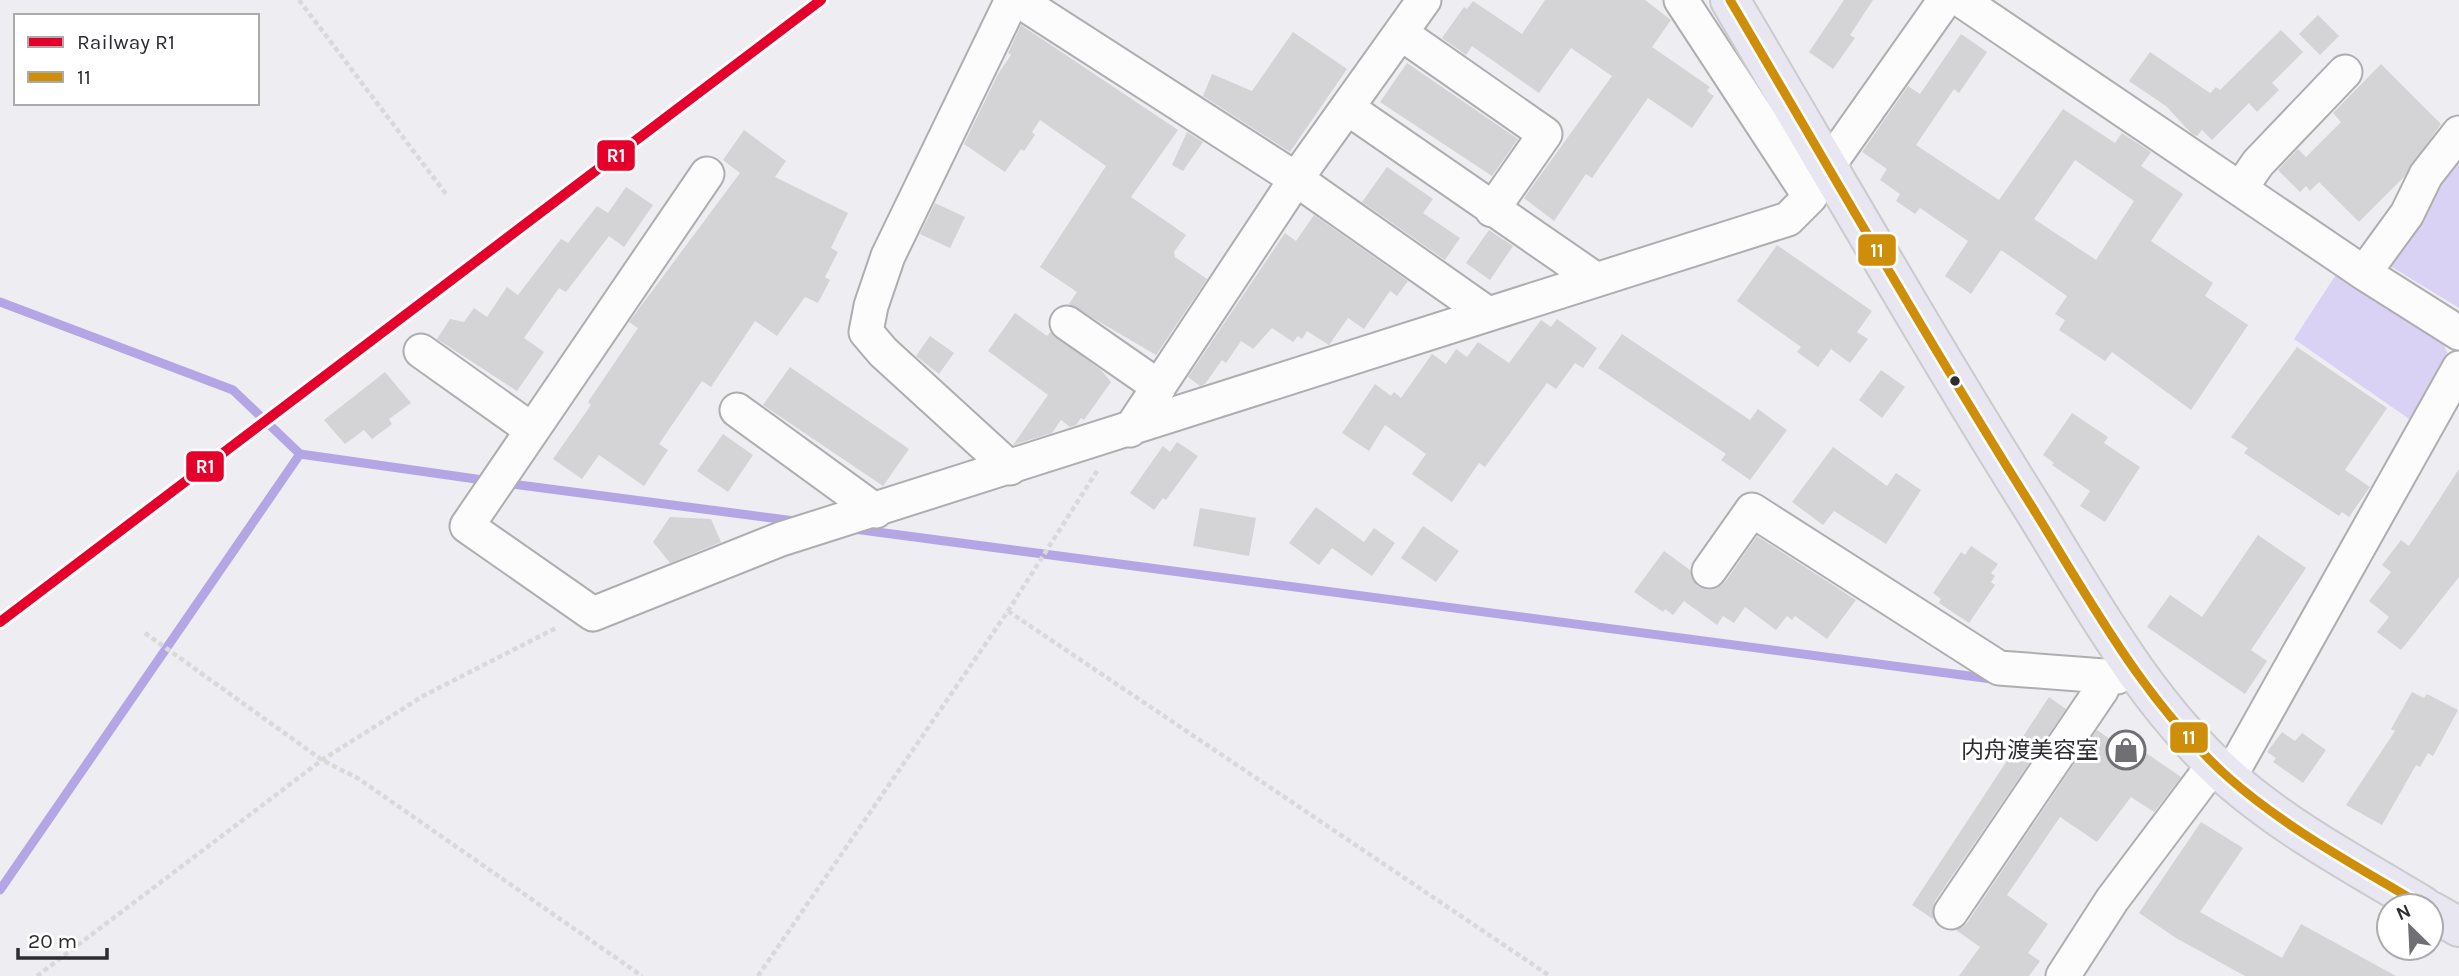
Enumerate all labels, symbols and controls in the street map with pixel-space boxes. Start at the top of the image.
legend [14,14,259,105]
text: Railway R1 [77,30,175,54]
text: 11 [77,65,91,89]
line badge: R1 [596,139,636,172]
text: R1 [606,145,626,167]
line badge: 11 [1857,233,1897,267]
text: 11 [1870,240,1884,262]
unlabelled marker [1948,374,1962,388]
line badge: R1 [185,450,225,483]
text: R1 [195,456,215,478]
line badge: 11 [2169,721,2209,754]
text: 11 [2182,727,2196,749]
shop icon: 内舟渡美容室 [2105,729,2147,771]
place label: 内舟渡美容室 [1961,737,2099,764]
north arrow [2375,892,2445,962]
text: N [2393,900,2414,925]
scale bar [18,916,107,960]
text: 20 m [28,929,77,953]

